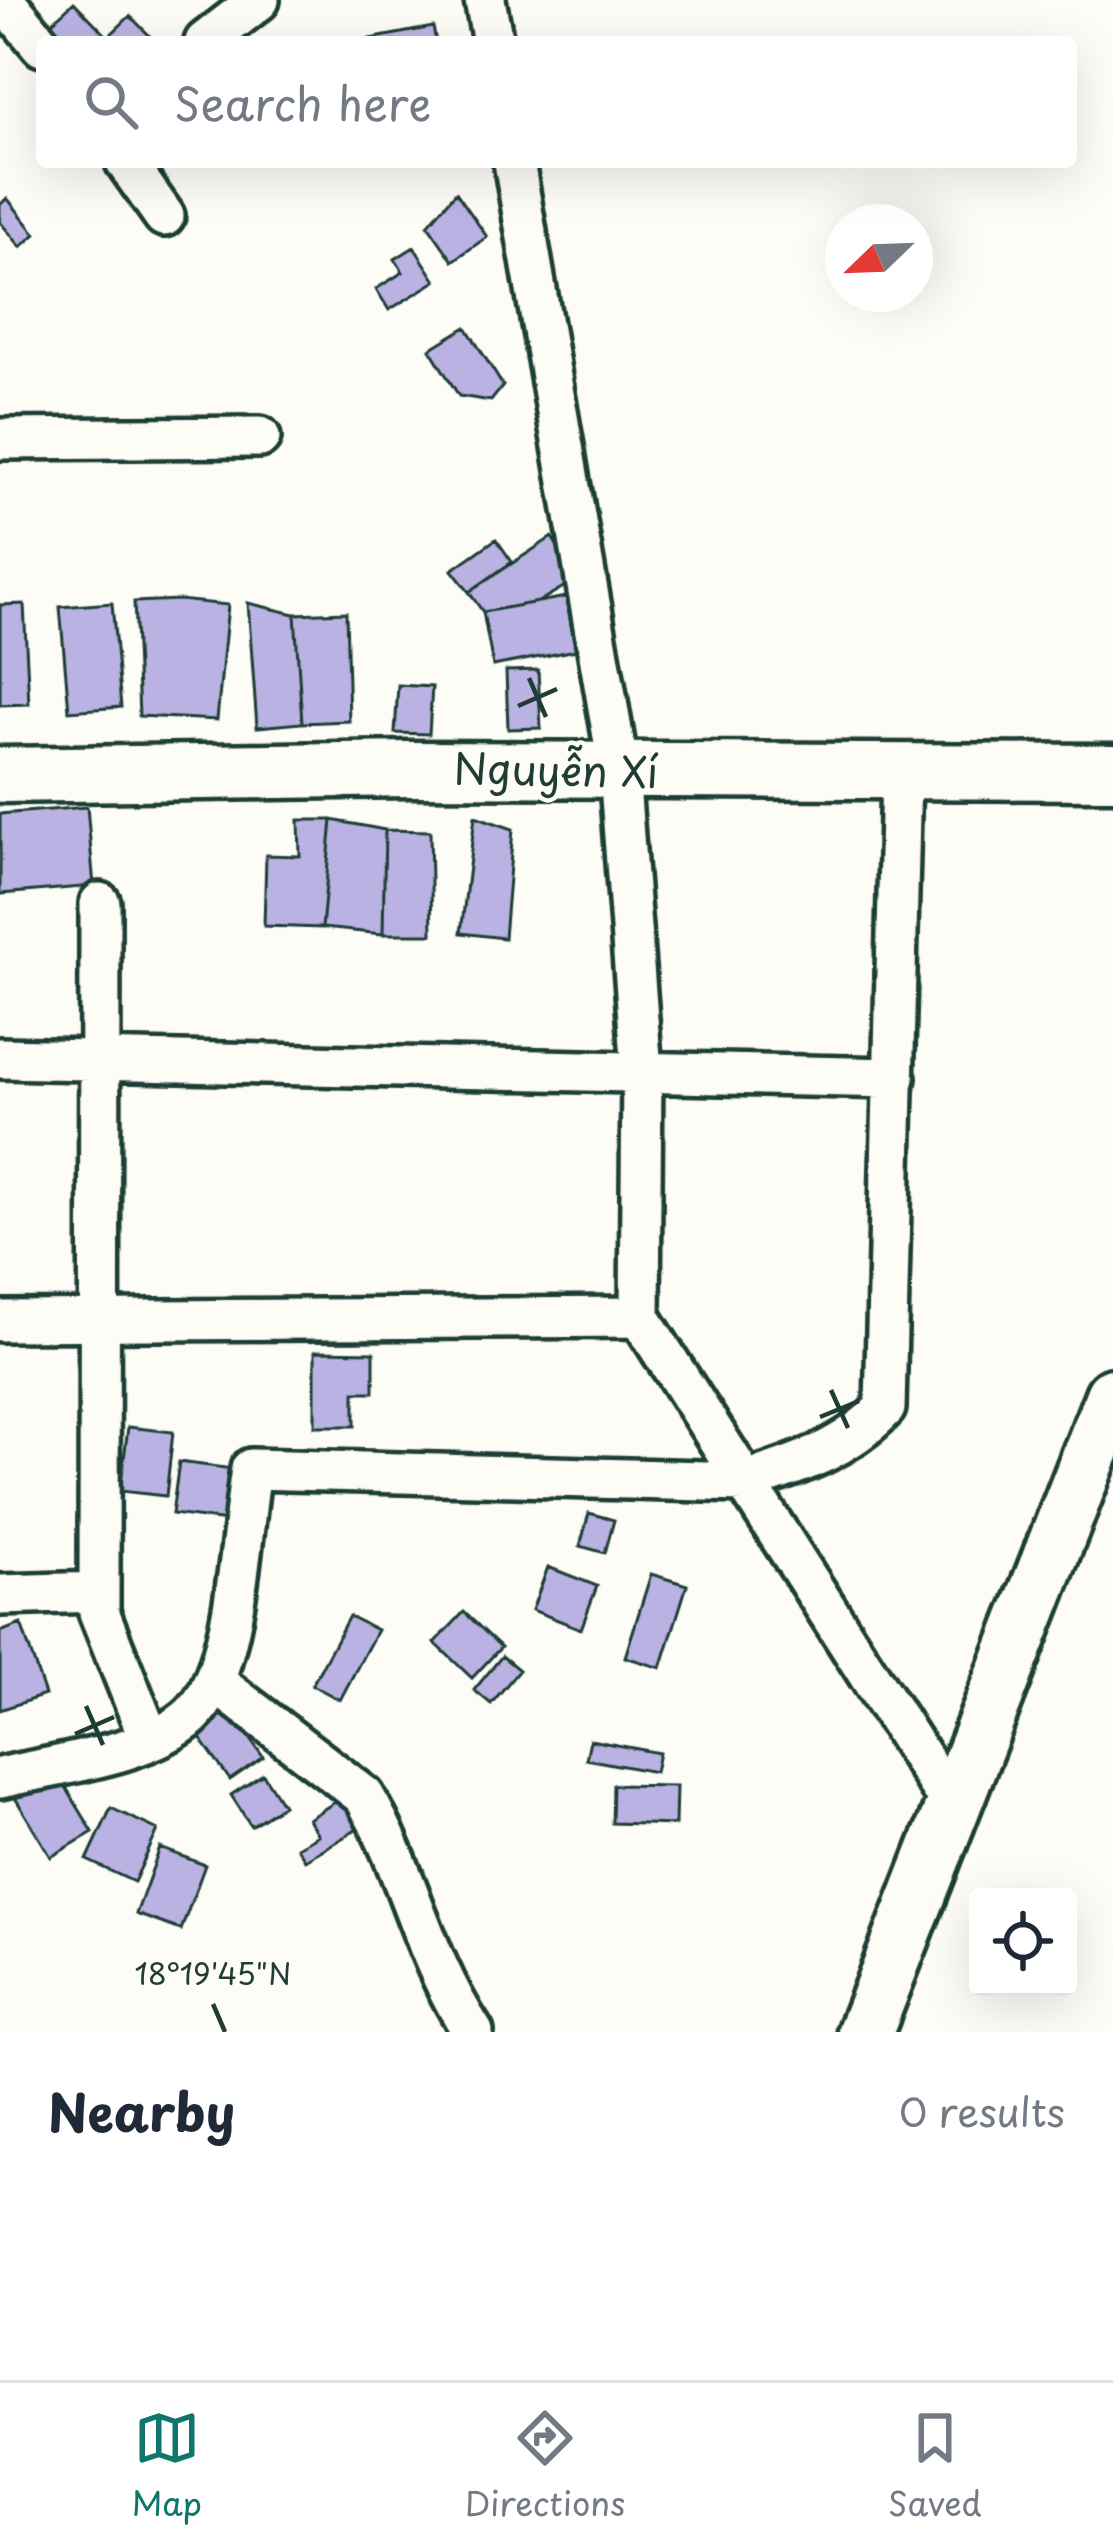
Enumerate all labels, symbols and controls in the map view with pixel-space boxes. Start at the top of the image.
search box [36,36,1077,168]
text: Search here [174,68,431,136]
icon: search [78,69,144,135]
north arrow [825,204,933,312]
street label: Nguyễn Xí [453,735,659,802]
map controls [969,1888,1077,1996]
button: locate [969,1888,1077,1996]
text: 18°19'45"N [135,1950,291,1995]
text: Nearby [48,2072,235,2149]
text: 0 results [899,2081,1065,2140]
tab: Map [131,2405,202,2527]
tab: Directions [465,2405,625,2527]
tab: Saved [888,2405,982,2527]

